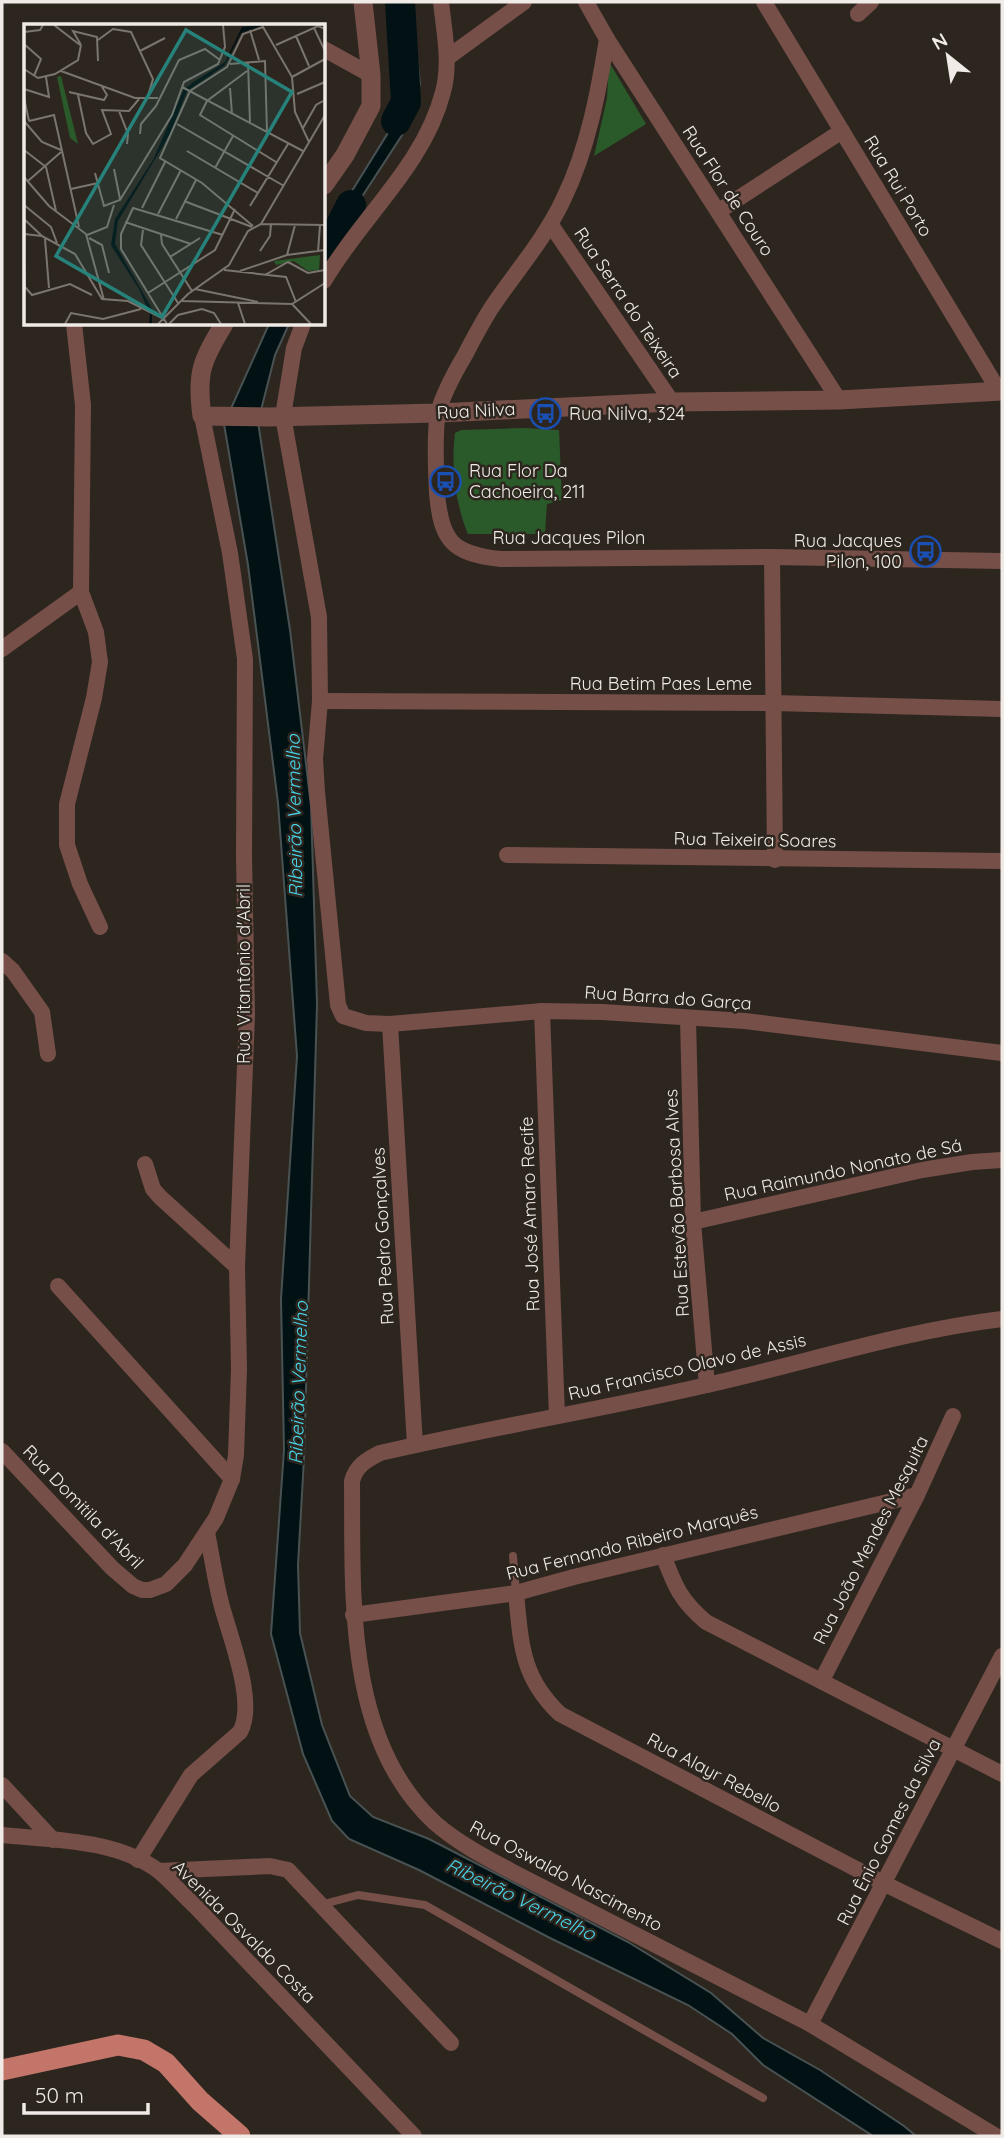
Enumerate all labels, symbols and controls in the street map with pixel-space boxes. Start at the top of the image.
north arrow [913,21,983,91]
inset map [24,24,326,326]
text: N [927,27,952,55]
street label: Rua Flor de Couro [678,121,779,260]
street label: Rua Rui Porto [859,131,938,241]
street label: Rua Serra do Teixeira [569,223,688,383]
street label: Rua Nilva [436,397,516,424]
bus stop icon: Rua Nilva, 324 [529,397,563,431]
place label: Rua Nilva, 324 [569,402,685,425]
place label: Rua Flor Da Cachoeira, 211 [469,459,585,503]
bus stop icon: Rua Flor Da Cachoeira, 211 [429,464,463,498]
street label: Rua Jacques Pilon [493,526,645,549]
place label: Rua Jacques Pilon, 100 [794,529,902,573]
bus stop icon: Rua Jacques Pilon, 100 [908,534,942,568]
street label: Rua Betim Paes Leme [570,672,752,695]
water label: Ribeirão Vermelho [281,733,307,898]
street label: Rua Teixeira Soares [673,827,837,852]
street label: Rua Vitantônio d'Abril [232,884,255,1064]
street label: Rua Barra do Garça [584,980,752,1015]
street label: Rua Estevão Barbosa Alves [659,1089,694,1317]
street label: Rua José Amaro Recife [515,1116,544,1312]
street label: Rua Raimundo Nonato de Sá [722,1133,964,1206]
street label: Rua Pedro Gonçalves [366,1147,399,1325]
water label: Ribeirão Vermelho [283,1299,313,1465]
street label: Rua Francisco Olavo de Assis [566,1328,808,1405]
street label: Rua João Mendes Mesquita [808,1432,933,1648]
street label: Rua Domitila d'Abril [18,1440,149,1574]
street label: Rua Fernando Ribeiro Marquês [504,1500,760,1585]
street label: Rua Alayr Rebello [643,1727,785,1818]
street label: Rua Ênio Gomes da Silva [831,1735,946,1929]
street label: Rua Oswaldo Nascimento [466,1815,666,1936]
water label: Ribeirão Vermelho [442,1852,601,1946]
street label: Avenida Osvaldo Costa [168,1855,321,2008]
scale bar [24,2072,149,2116]
text: 50 m [35,2082,84,2108]

